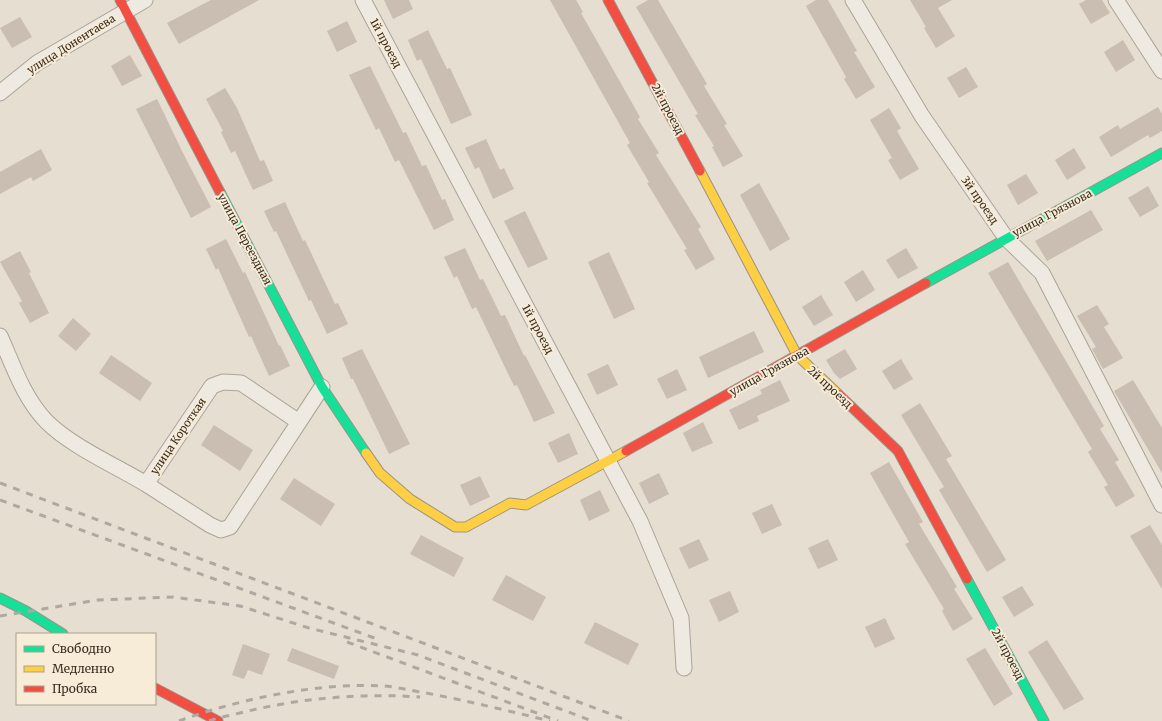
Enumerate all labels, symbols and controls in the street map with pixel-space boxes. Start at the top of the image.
street label: улица Донентаева [24,11,118,77]
street label: 1й проезд [367,16,405,70]
street label: 2й проезд [649,81,687,137]
street label: 3й проезд [958,173,1002,227]
street label: улица Грязнова [1010,186,1094,240]
street label: улица Переездная [215,191,275,288]
street label: 1й проезд [519,302,557,356]
street label: улица Грязнова [727,343,811,399]
street label: 2й проезд [805,363,855,411]
street label: улица Короткая [147,394,209,477]
street label: 2й проезд [989,626,1027,682]
legend [16,633,156,705]
text: Свободно [52,641,111,656]
text: Медленно [52,661,114,676]
text: Пробка [52,681,98,696]

